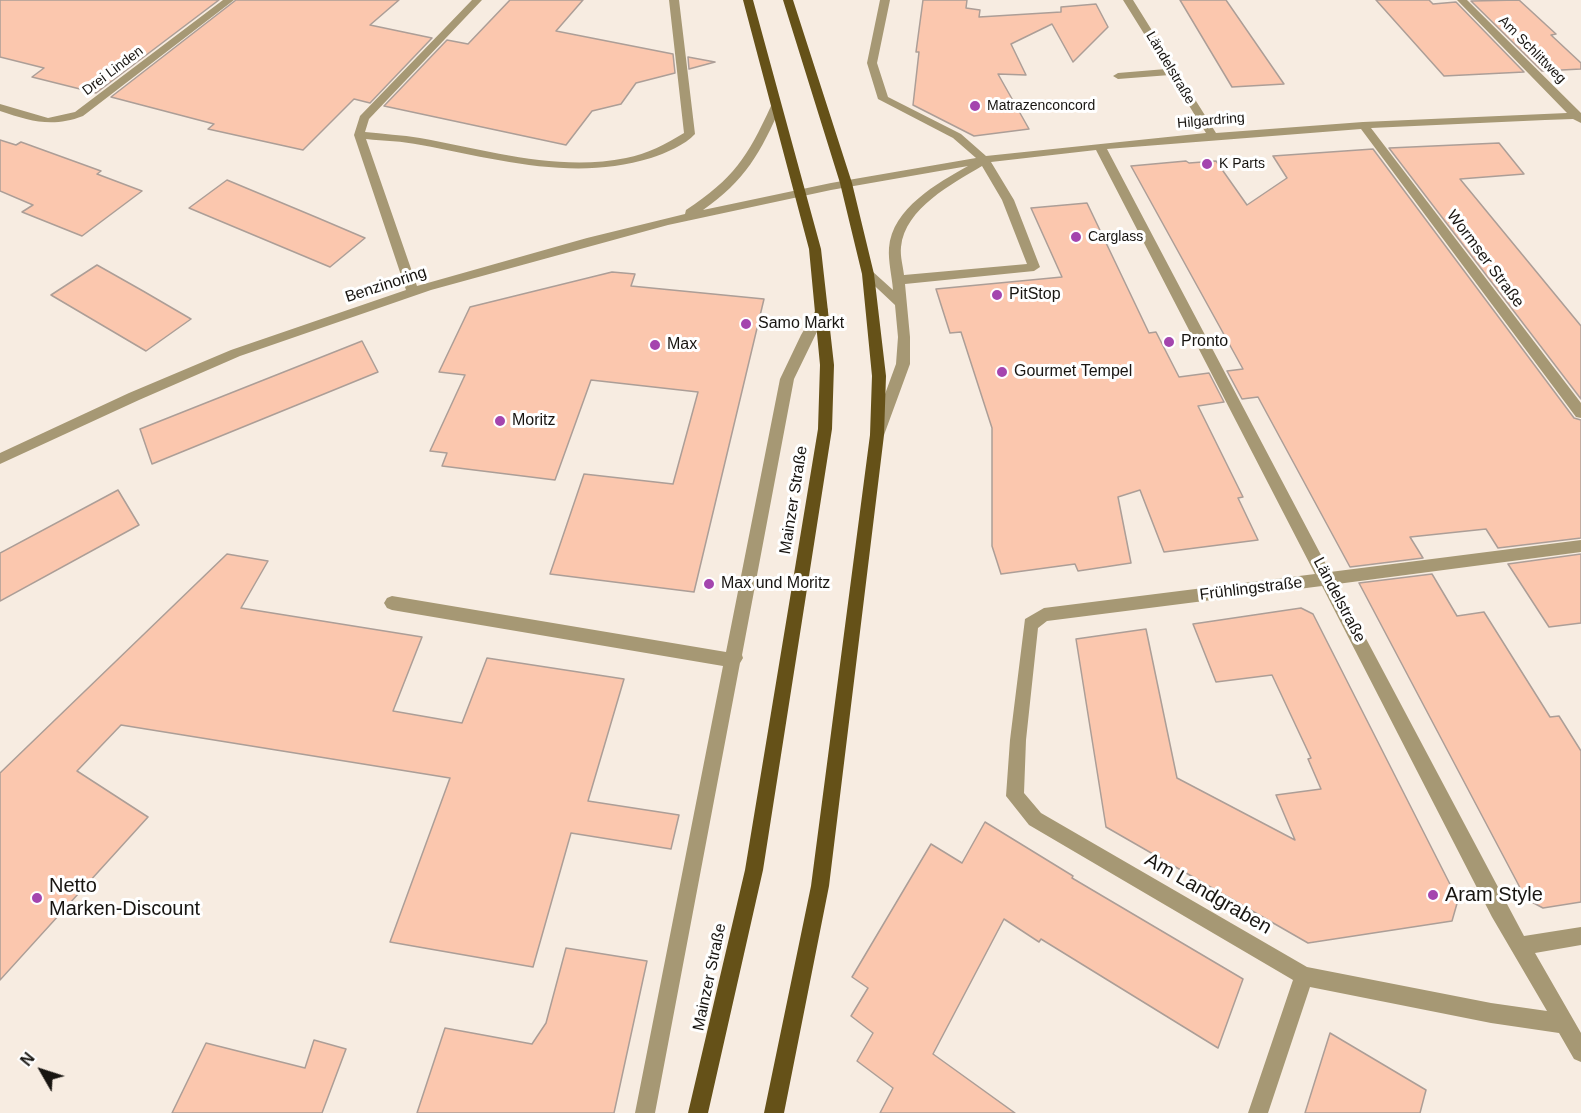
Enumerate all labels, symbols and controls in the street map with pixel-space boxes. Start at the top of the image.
street label: Am Schlittweg [1495,13,1569,87]
street label: Ländelstraße [1142,29,1198,107]
street label: Drei Linden [79,43,147,99]
place label: Matrazenconcord [987,98,1095,114]
marker: Matrazenconcord [968,99,982,113]
street label: Hilgardring [1177,110,1245,132]
place label: K Parts [1219,156,1265,172]
marker: K Parts [1200,157,1214,171]
street label: Wormser Straße [1442,206,1528,312]
place label: Carglass [1088,229,1143,245]
marker: Carglass [1069,230,1083,244]
street label: Benzinoring [343,263,429,307]
place label: PitStop [1009,285,1061,305]
marker: PitStop [990,288,1004,302]
place label: Samo Markt [758,314,844,334]
marker: Samo Markt [739,317,753,331]
place label: Pronto [1181,332,1228,352]
place label: Max [667,335,697,355]
marker: Pronto [1162,335,1176,349]
marker: Max [648,338,662,352]
place label: Gourmet Tempel [1014,362,1132,382]
marker: Gourmet Tempel [995,365,1009,379]
place label: Moritz [512,411,556,431]
marker: Moritz [493,414,507,428]
street label: Mainzer Straße [776,444,812,556]
street label: Ländelstraße [1309,554,1369,646]
street label: Frühlingstraße [1199,573,1303,605]
place label: Max und Moritz [721,574,830,594]
marker: Max und Moritz [702,577,716,591]
street label: Am Landgraben [1140,848,1276,940]
place label: Netto Marken-Discount [49,874,200,921]
place label: Aram Style [1445,883,1543,907]
marker: Aram Style [1426,888,1440,902]
marker: Netto Marken-Discount [30,891,44,905]
street label: Mainzer Straße [689,922,731,1032]
north arrow [12,1041,72,1101]
text: N [17,1050,38,1069]

